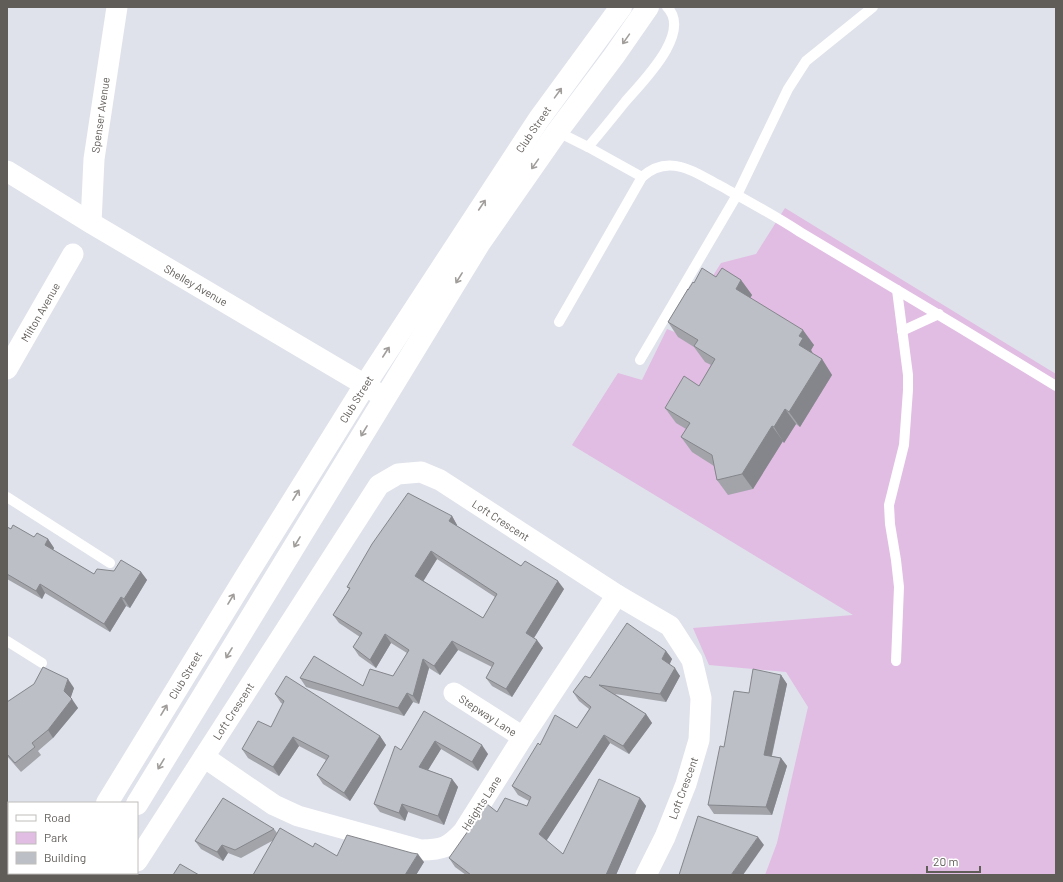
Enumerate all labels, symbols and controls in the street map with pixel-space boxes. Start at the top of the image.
one-way arrow [622,33,630,44]
street label: Spenser Avenue [88,76,112,154]
one-way arrow [554,88,562,99]
street label: Club Street [513,103,553,155]
one-way arrow [531,158,539,169]
one-way arrow [478,200,486,211]
street label: Shelley Avenue [162,262,230,308]
one-way arrow [454,272,462,284]
street label: Milton Avenue [18,280,62,344]
one-way arrow [382,347,390,358]
street label: Club Street [336,373,376,425]
one-way arrow [360,425,368,437]
one-way arrow [292,490,300,501]
street label: Loft Crescent [470,497,532,543]
one-way arrow [292,536,300,548]
one-way arrow [228,593,236,605]
one-way arrow [225,647,233,658]
street label: Club Street [166,649,204,701]
street label: Loft Crescent [210,680,256,742]
street label: Stepway Lane [457,691,519,739]
one-way arrow [160,705,168,716]
street label: Loft Crescent [666,755,700,821]
one-way arrow [157,758,165,770]
street label: Heights Lane [458,773,504,833]
legend [8,802,138,874]
text: Road [44,810,71,824]
text: Park [44,830,68,844]
scale bar [927,848,980,874]
text: Building [44,850,86,864]
text: 20 m [933,854,959,868]

